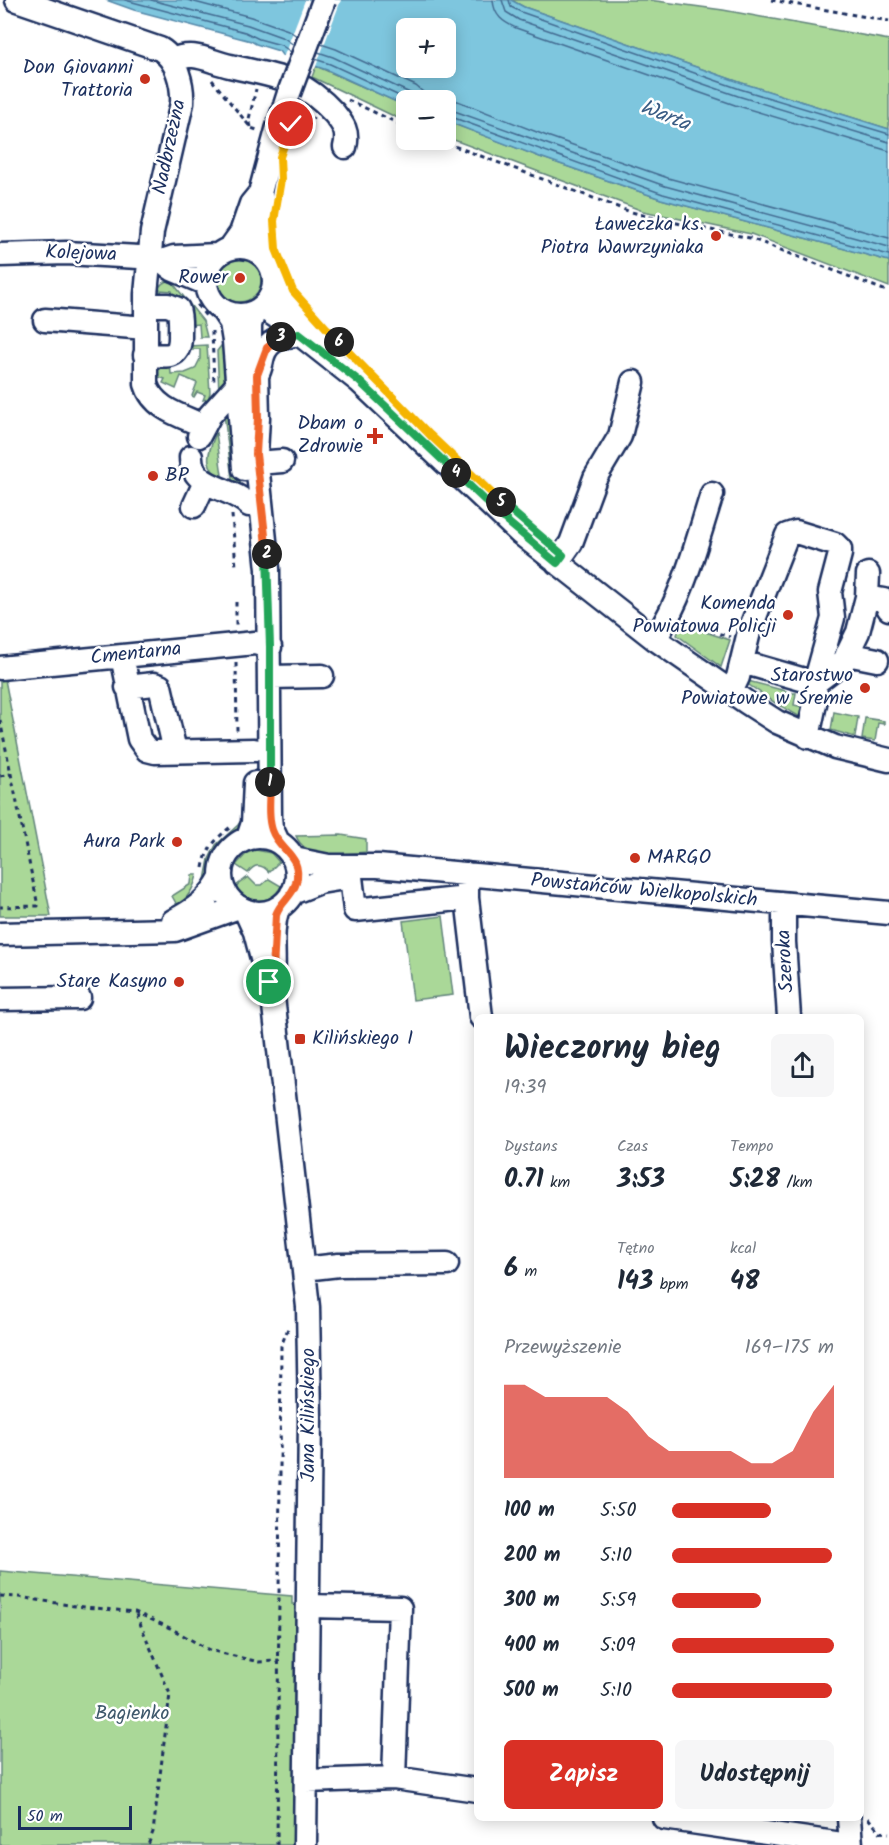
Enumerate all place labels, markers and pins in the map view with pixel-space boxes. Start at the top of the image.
place label: Don Giovanni Trattoria [22,52,134,107]
marker: Don Giovanni Trattoria [138,72,152,86]
pin [265,98,316,149]
place label: Ławeczka ks. Piotra Wawrzyniaka [541,209,704,264]
marker: Ławeczka ks. Piotra Wawrzyniaka [709,229,723,243]
place label: Rower [178,262,229,294]
marker: Rower [233,271,247,285]
pin: 3 [266,322,296,352]
pin: 6 [324,327,354,357]
place label: Dbam o Zdrowie [297,408,363,463]
marker: Dbam o Zdrowie [368,429,382,443]
pin: 4 [441,458,471,488]
place label: BP [165,460,190,492]
marker: BP [146,469,160,483]
pin: 5 [486,487,516,517]
pin: 2 [252,539,282,569]
place label: Komenda Powiatowa Policji [633,588,777,643]
marker: Komenda Powiatowa Policji [781,608,795,622]
place label: Starostwo Powiatowe w Śremie [681,660,853,715]
marker: Starostwo Powiatowe w Śremie [858,681,872,695]
pin: 1 [255,767,285,797]
place label: Aura Park [83,826,166,858]
marker: Aura Park [170,835,184,849]
place label: MARGO [647,842,711,874]
marker: MARGO [628,851,642,865]
pin [243,956,294,1007]
place label: Stare Kasyno [57,966,167,998]
marker: Stare Kasyno [172,975,186,989]
place label: Kilińskiego I [312,1023,413,1055]
marker: Kilińskiego I [293,1032,307,1046]

